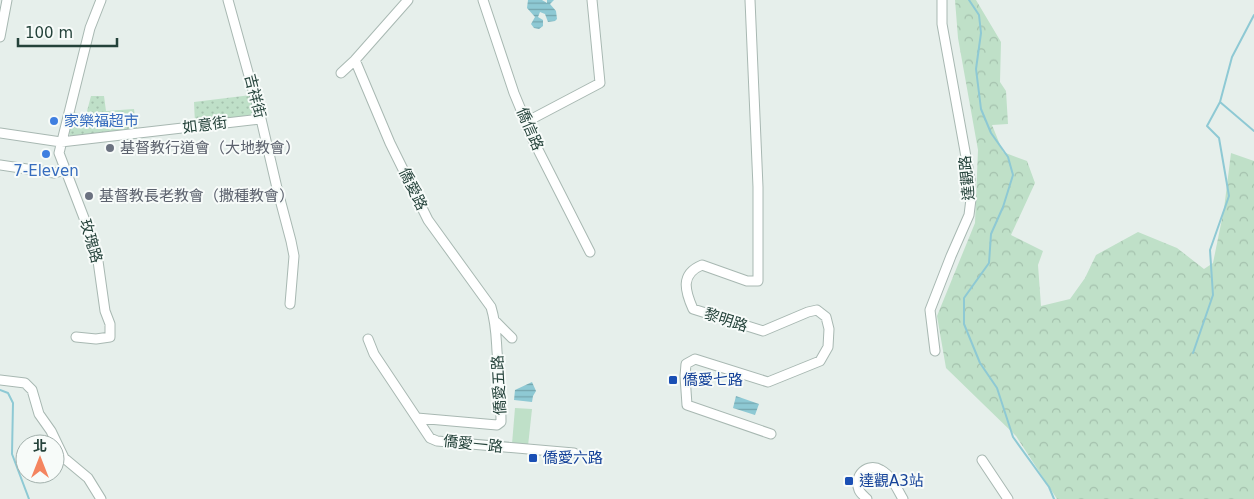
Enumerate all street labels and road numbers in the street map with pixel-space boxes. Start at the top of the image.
street label: 吉祥街 [241,72,269,120]
street label: 僑信路 [513,105,547,153]
street label: 如意街 [182,113,228,137]
street label: 達觀路 [956,155,978,201]
street label: 僑愛路 [395,165,431,213]
street label: 玫瑰路 [76,217,106,265]
street label: 黎明路 [702,304,750,336]
street label: 僑愛五路 [488,355,510,415]
street label: 僑愛一路 [442,432,504,456]

